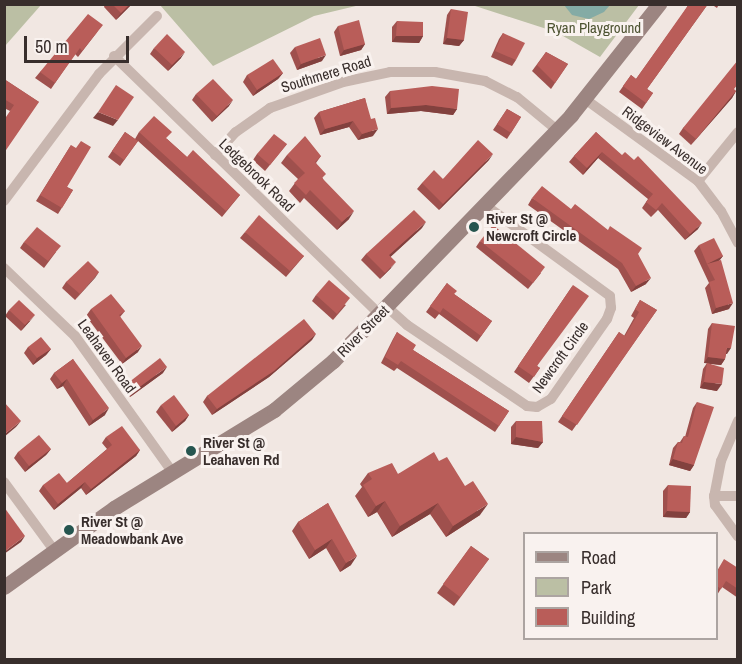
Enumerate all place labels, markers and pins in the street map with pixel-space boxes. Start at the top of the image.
place label: River St @ Newcroft Circle [486,209,576,244]
marker: River St @ Newcroft Circle [467,220,481,234]
place label: River St @ Leahaven Rd [203,433,280,468]
marker: River St @ Leahaven Rd [184,444,198,458]
place label: River St @ Meadowbank Ave [81,512,184,547]
marker: River St @ Meadowbank Ave [62,523,76,537]

